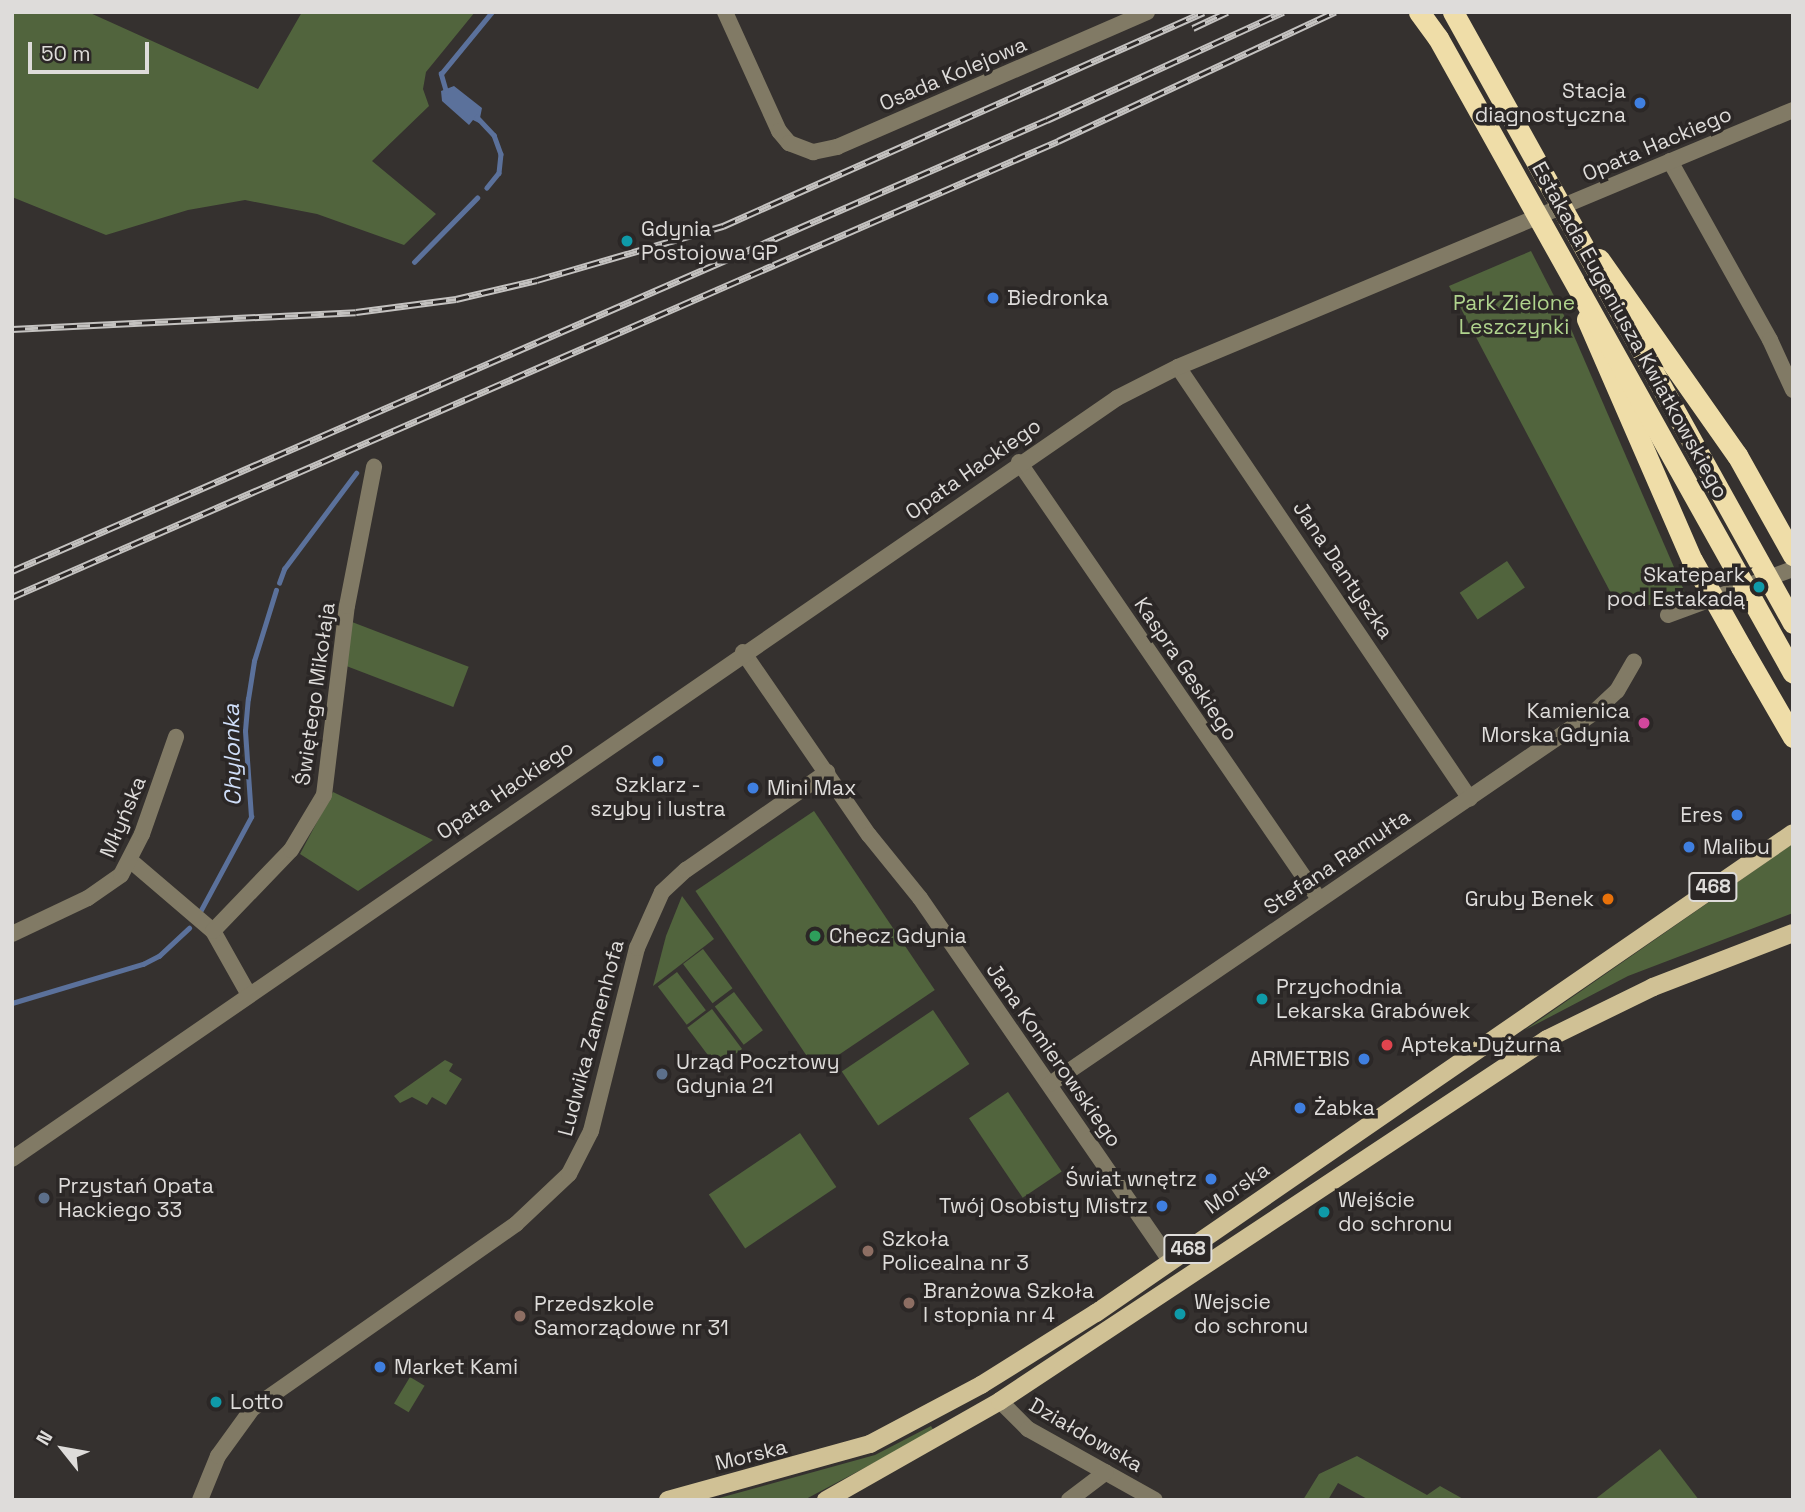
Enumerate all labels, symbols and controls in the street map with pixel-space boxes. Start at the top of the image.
scale bar [32,28,152,72]
street label: Osada Kolejowa [876,32,1030,116]
text: 50 m [41,40,91,67]
place label: Stacja diagnostyczna [1475,78,1626,128]
marker: Stacja diagnostyczna [1632,95,1648,111]
street label: Opata Hackiego [1579,101,1735,187]
street label: Estakada Eugeniusza Kwiatkowskiego [1527,157,1733,503]
place label: Gdynia Postojowa GP [641,216,778,266]
marker: Gdynia Postojowa GP [619,233,635,249]
place label: Biedronka [1007,285,1109,311]
marker: Biedronka [985,290,1001,306]
park label: Park Zielone Leszczynki [1453,290,1575,340]
street label: Opata Hackiego [900,413,1046,525]
street label: Jana Dantyszka [1288,496,1398,644]
place label: Skatepark pod Estakadą [1607,562,1745,612]
marker: Skatepark pod Estakadą [1751,579,1767,595]
street label: Kaspra Geskiego [1129,593,1243,745]
street label: Świętego Mikołaja [290,601,340,787]
place label: Kamienica Morska Gdynia [1481,698,1630,748]
water label: Chylonka [217,704,247,806]
marker: Kamienica Morska Gdynia [1636,715,1652,731]
street label: Opata Hackiego [432,735,578,845]
marker: Szklarz - szyby i lustra [650,753,666,769]
place label: Szklarz - szyby i lustra [590,772,726,822]
street label: Młyńska [95,773,151,861]
place label: Mini Max [767,775,856,801]
marker: Mini Max [745,780,761,796]
place label: Eres [1680,802,1723,828]
street label: Stefana Ramułta [1259,804,1415,920]
marker: Eres [1729,807,1745,823]
place label: Malibu [1703,834,1770,860]
marker: Malibu [1681,839,1697,855]
road number: 468 [1687,872,1739,902]
place label: Gruby Benek [1465,886,1594,912]
marker: Gruby Benek [1600,891,1616,907]
place label: Checz Gdynia [829,923,967,949]
marker: Checz Gdynia [807,928,823,944]
street label: Ludwika Zamenhofa [553,937,629,1139]
street label: Jana Komierowskiego [981,958,1127,1152]
place label: Przychodnia Lekarska Grabówek [1276,974,1470,1024]
marker: Przychodnia Lekarska Grabówek [1254,991,1270,1007]
place label: Apteka Dyżurna [1401,1032,1561,1058]
marker: Apteka Dyżurna [1379,1037,1395,1053]
place label: ARMETBIS [1249,1046,1350,1072]
place label: Urząd Pocztowy Gdynia 21 [676,1049,840,1099]
marker: ARMETBIS [1356,1051,1372,1067]
marker: Urząd Pocztowy Gdynia 21 [654,1066,670,1082]
place label: Żabka [1314,1095,1375,1121]
marker: Żabka [1292,1100,1308,1116]
street label: Morska [1200,1157,1274,1219]
place label: Świat wnętrz [1065,1166,1197,1192]
marker: Świat wnętrz [1203,1171,1219,1187]
place label: Przystań Opata Hackiego 33 [58,1173,214,1223]
place label: Wejście do schronu [1338,1187,1452,1237]
marker: Przystań Opata Hackiego 33 [36,1190,52,1206]
place label: Twój Osobisty Mistrz [939,1193,1148,1219]
marker: Twój Osobisty Mistrz [1154,1198,1170,1214]
marker: Wejście do schronu [1316,1204,1332,1220]
place label: Szkoła Policealna nr 3 [882,1226,1029,1276]
road number: 468 [1162,1233,1214,1264]
marker: Szkoła Policealna nr 3 [860,1243,876,1259]
place label: Branżowa Szkoła I stopnia nr 4 [923,1278,1094,1328]
place label: Wejscie do schronu [1194,1289,1308,1339]
place label: Przedszkole Samorządowe nr 31 [534,1291,729,1341]
marker: Branżowa Szkoła I stopnia nr 4 [901,1295,917,1311]
marker: Wejscie do schronu [1172,1306,1188,1322]
marker: Przedszkole Samorządowe nr 31 [512,1308,528,1324]
place label: Market Kami [394,1354,518,1380]
marker: Market Kami [372,1359,388,1375]
place label: Lotto [230,1389,284,1415]
street label: Działdowska [1025,1392,1147,1478]
marker: Lotto [208,1394,224,1410]
north arrow [28,1414,98,1484]
text: N [31,1426,59,1450]
street label: Morska [713,1434,789,1476]

